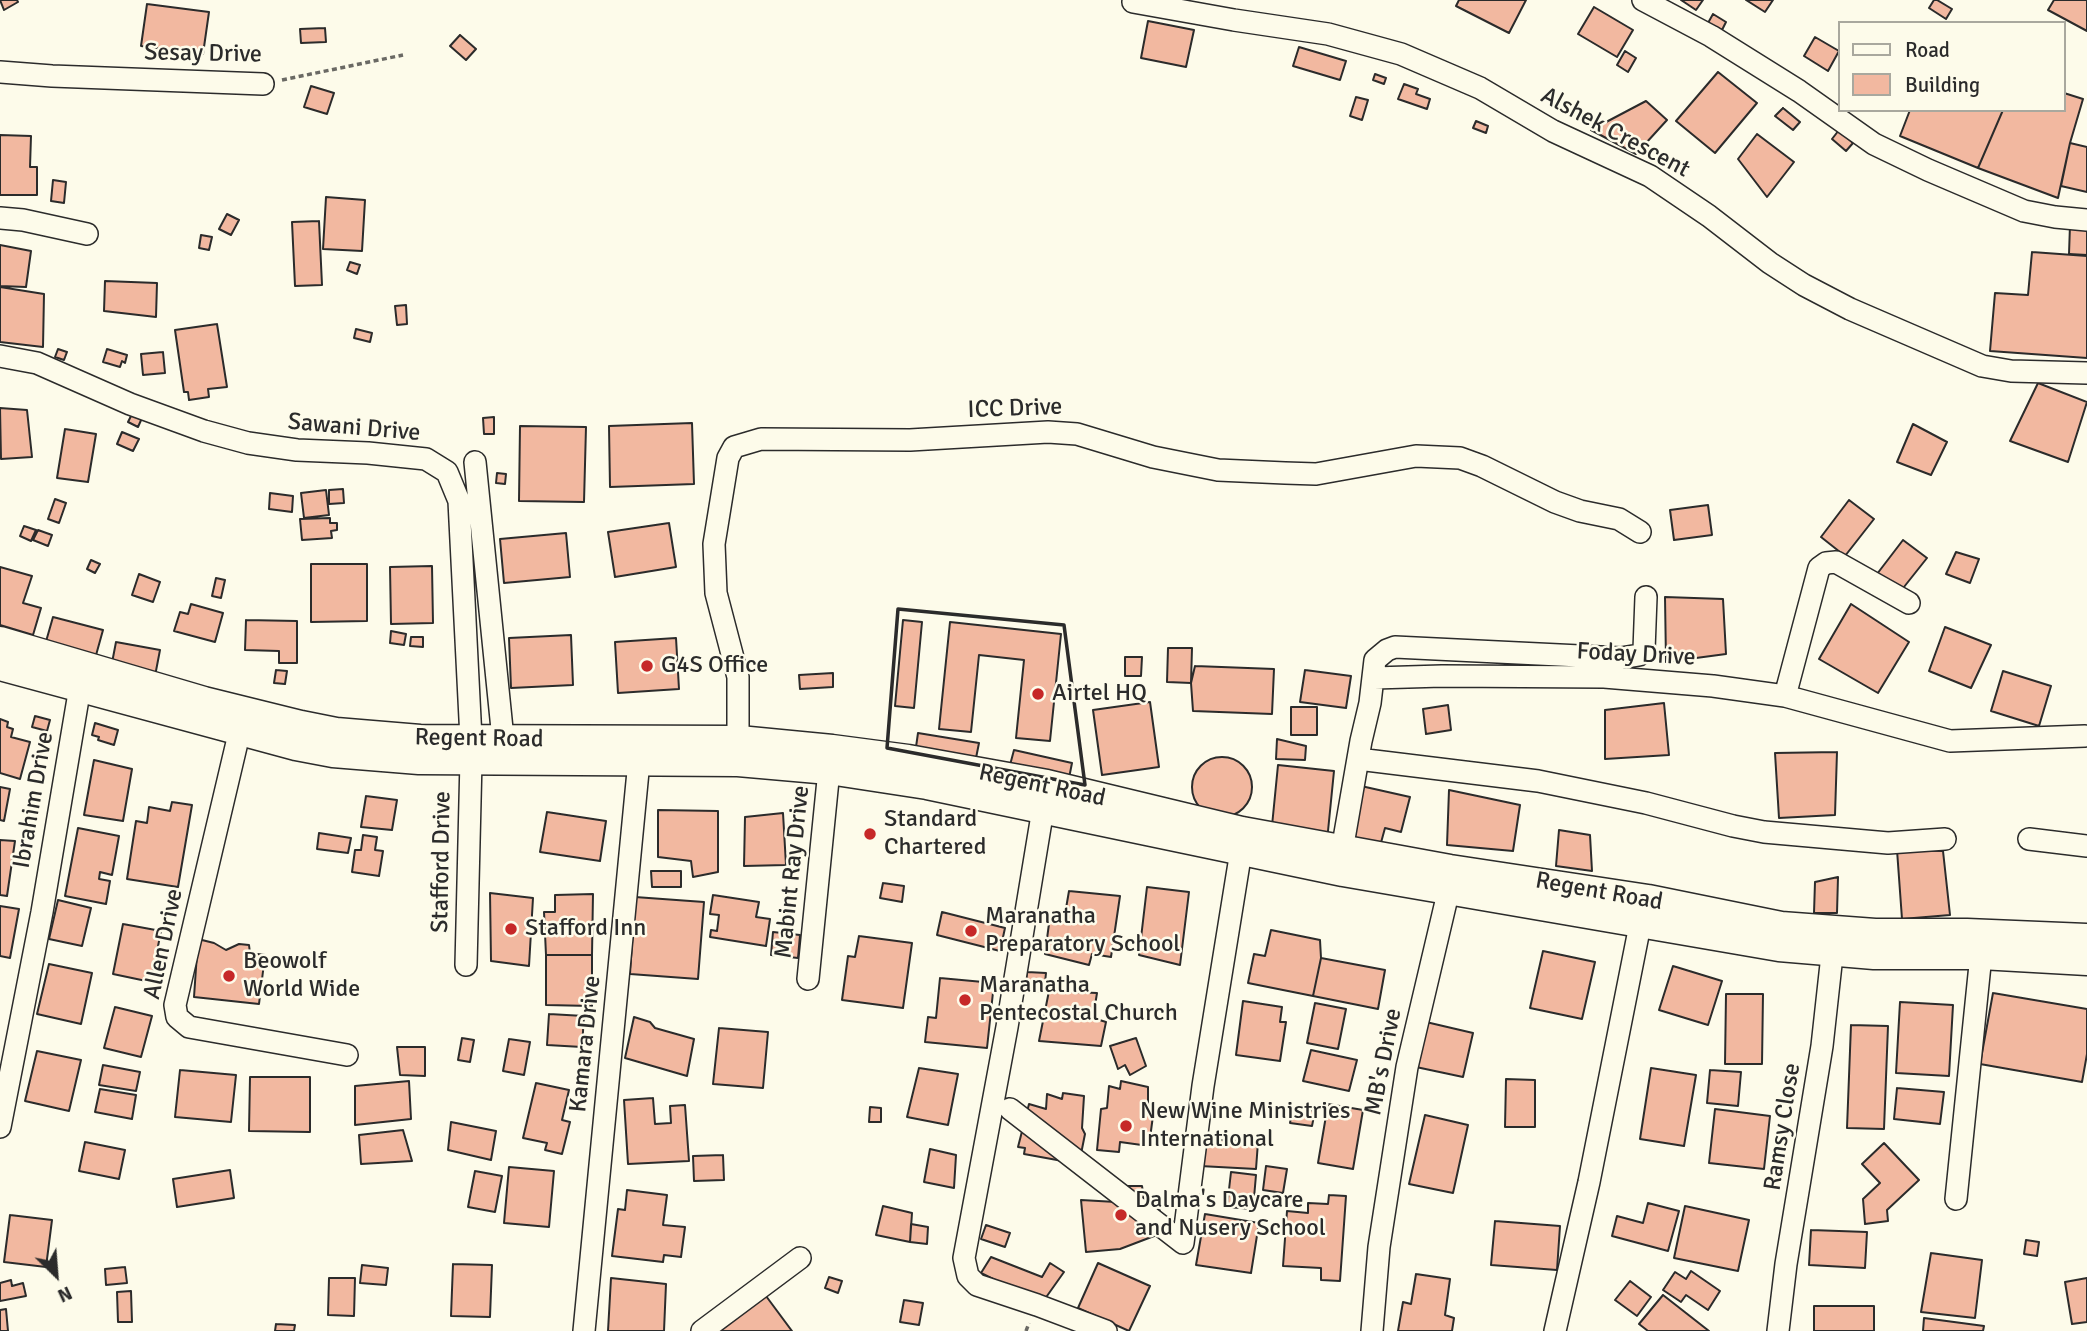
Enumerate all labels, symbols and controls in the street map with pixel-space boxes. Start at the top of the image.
legend [1839,21,2066,112]
text: Road [1905,37,1950,63]
street label: Sesay Drive [144,39,262,69]
text: Building [1905,72,1980,98]
street label: Alshek Crescent [1536,82,1694,184]
street label: ICC Drive [967,393,1063,425]
street label: Sawani Drive [286,408,422,448]
street label: Foday Drive [1576,638,1696,672]
place label: G4S Office [661,652,768,680]
marker: G4S Office [639,658,655,674]
place label: Airtel HQ [1052,680,1147,708]
marker: Airtel HQ [1030,686,1046,702]
street label: Regent Road [414,723,544,755]
street label: Ibrahim Drive [8,729,60,871]
street label: Regent Road [976,759,1108,813]
street label: Mabint Ray Drive [770,784,816,960]
street label: Stafford Drive [426,791,458,933]
place label: Standard Chartered [884,806,986,862]
marker: Standard Chartered [862,826,878,842]
street label: Regent Road [1533,867,1665,917]
street label: Allen Drive [138,886,190,1002]
place label: Maranatha Preparatory School [985,903,1180,959]
place label: Stafford Inn [525,915,646,943]
marker: Stafford Inn [503,921,519,937]
marker: Maranatha Preparatory School [963,923,979,939]
place label: Beowolf World Wide [243,948,360,1004]
marker: Beowolf World Wide [221,968,237,984]
place label: Maranatha Pentecostal Church [979,972,1178,1028]
street label: Kamara Drive [564,974,608,1114]
marker: Maranatha Pentecostal Church [957,992,973,1008]
street label: MB's Drive [1360,1006,1408,1118]
street label: Ramsy Close [1759,1061,1807,1193]
place label: New Wine Ministries International [1140,1098,1351,1154]
marker: New Wine Ministries International [1118,1118,1134,1134]
place label: Dalma's Daycare and Nusery School [1135,1187,1326,1243]
marker: Dalma's Daycare and Nusery School [1113,1207,1129,1223]
north arrow [21,1240,91,1310]
text: N [54,1280,76,1308]

